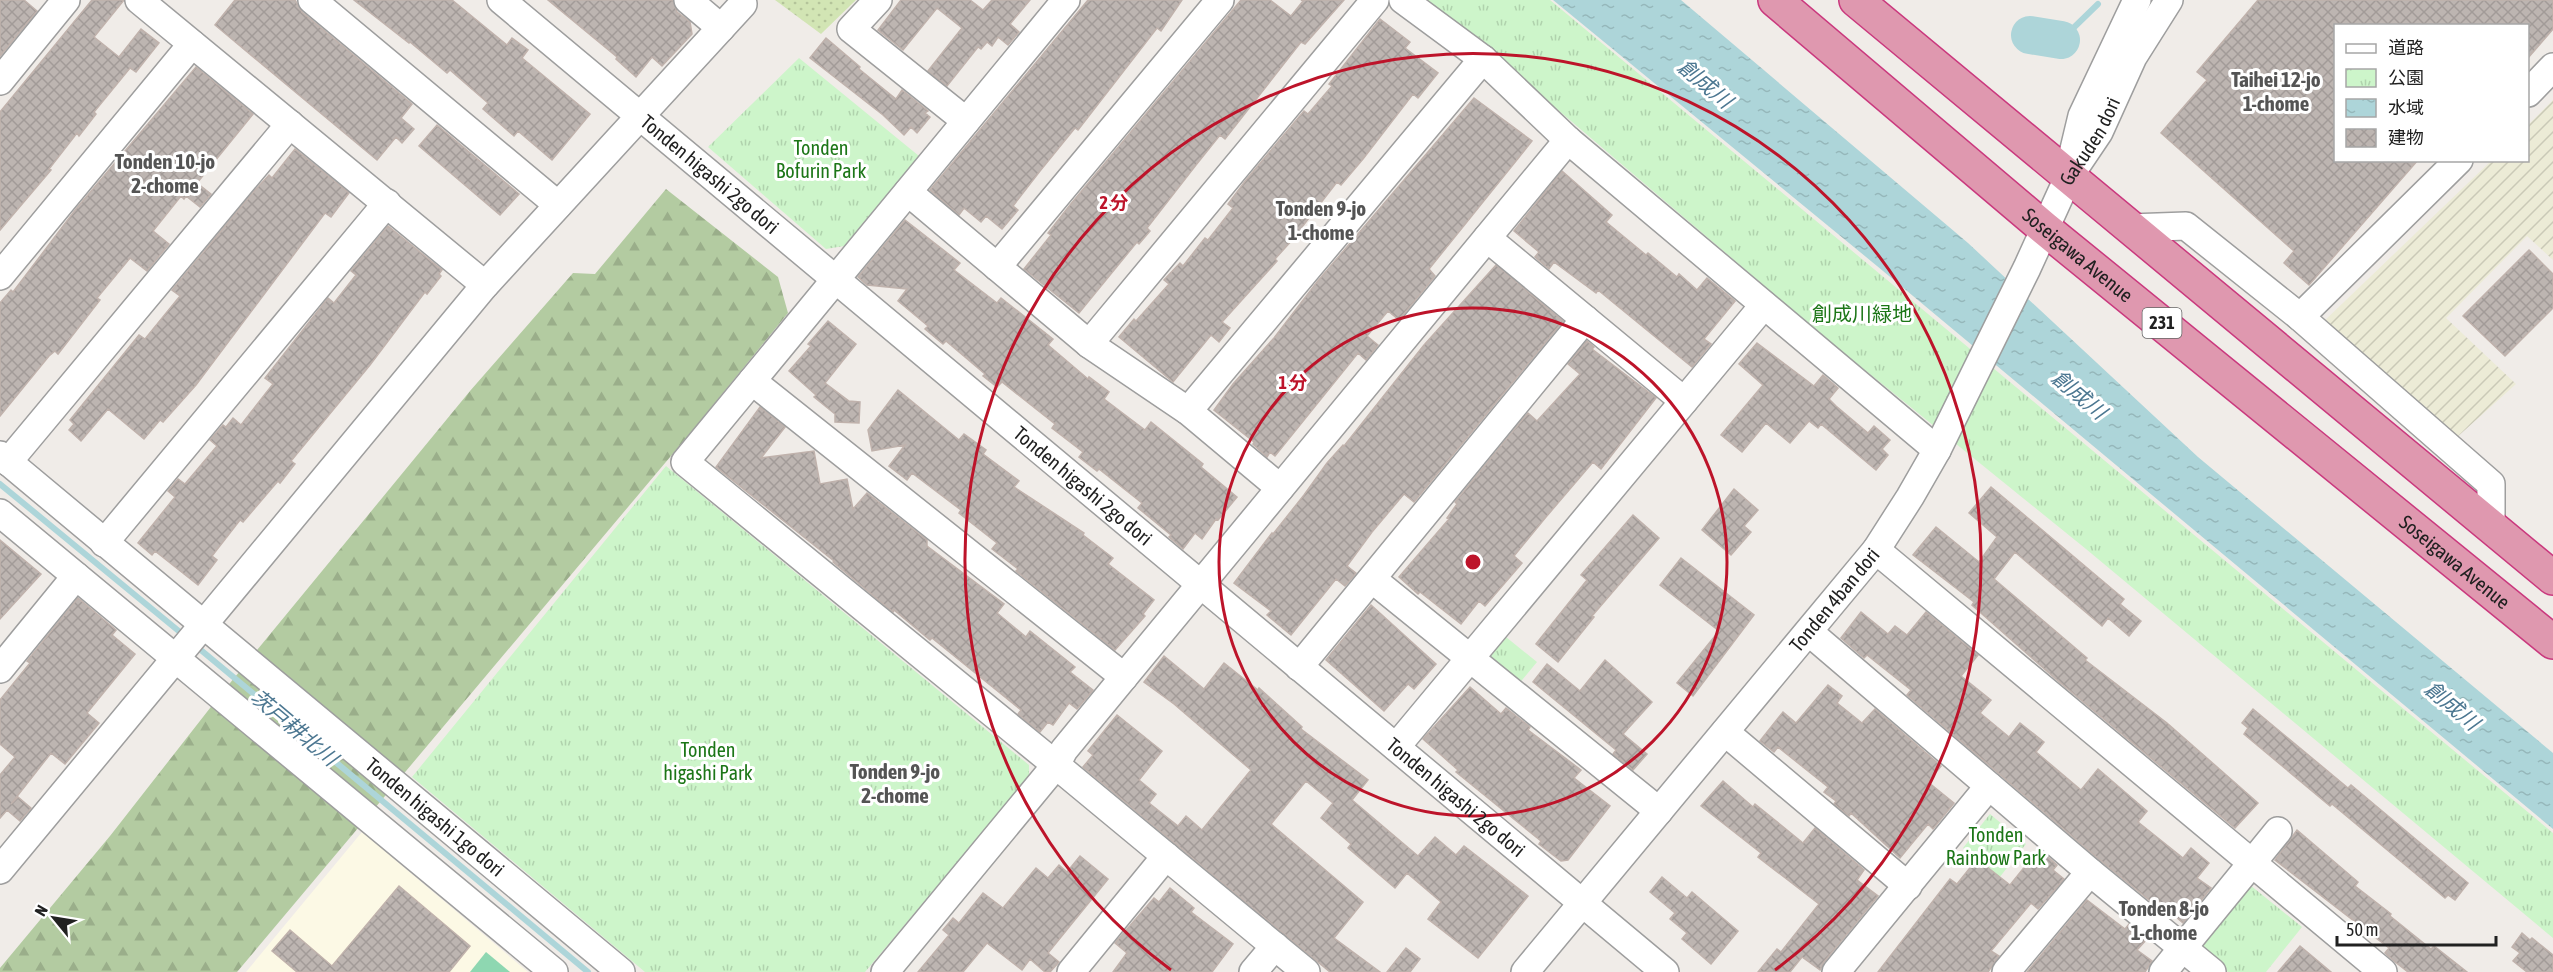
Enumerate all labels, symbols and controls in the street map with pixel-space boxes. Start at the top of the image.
legend [2334,24,2529,162]
text: 道路 [2388,37,2424,58]
water label: 創成川 [1674,54,1739,114]
district label: Taihei 12-jo 1-chome [2231,67,2321,115]
text: 公園 [2388,67,2424,88]
street label: Gakuden dori [2054,93,2124,188]
text: 水域 [2388,97,2424,118]
street label: Tonden higashi 2go dori [636,110,784,238]
text: 建物 [2388,127,2424,148]
park label: Tonden Bofurin Park [776,136,866,182]
district label: Tonden 10-jo 2-chome [115,149,215,197]
text: 2 分 [1100,192,1128,213]
district label: Tonden 9-jo 1-chome [1276,196,1366,244]
street label: Soseigawa Avenue [2018,203,2138,307]
park label: 創成川緑地 [1812,302,1912,325]
road number: 231 [2142,308,2182,338]
water label: 創成川 [2048,365,2113,425]
text: 1 分 [1279,372,1307,393]
street label: Tonden higashi 2go dori [1009,421,1157,550]
street label: Soseigawa Avenue [2395,510,2515,613]
street label: Tonden 4ban dori [1784,543,1884,656]
centre of rings [1463,552,1483,572]
water label: 創成川 [2421,676,2486,736]
water label: 茨戸耕北川 [247,684,344,771]
street label: Tonden higashi 2go dori [1382,733,1530,861]
park label: Tonden higashi Park [663,738,753,784]
street label: Tonden higashi 1go dori [362,753,509,881]
district label: Tonden 9-jo 2-chome [850,759,940,807]
park label: Tonden Rainbow Park [1946,823,2046,869]
north arrow [24,888,84,948]
district label: Tonden 8-jo 1-chome [2119,896,2209,944]
text: N [31,902,51,919]
scale bar [2337,909,2496,947]
text: 50 m [2346,919,2378,940]

